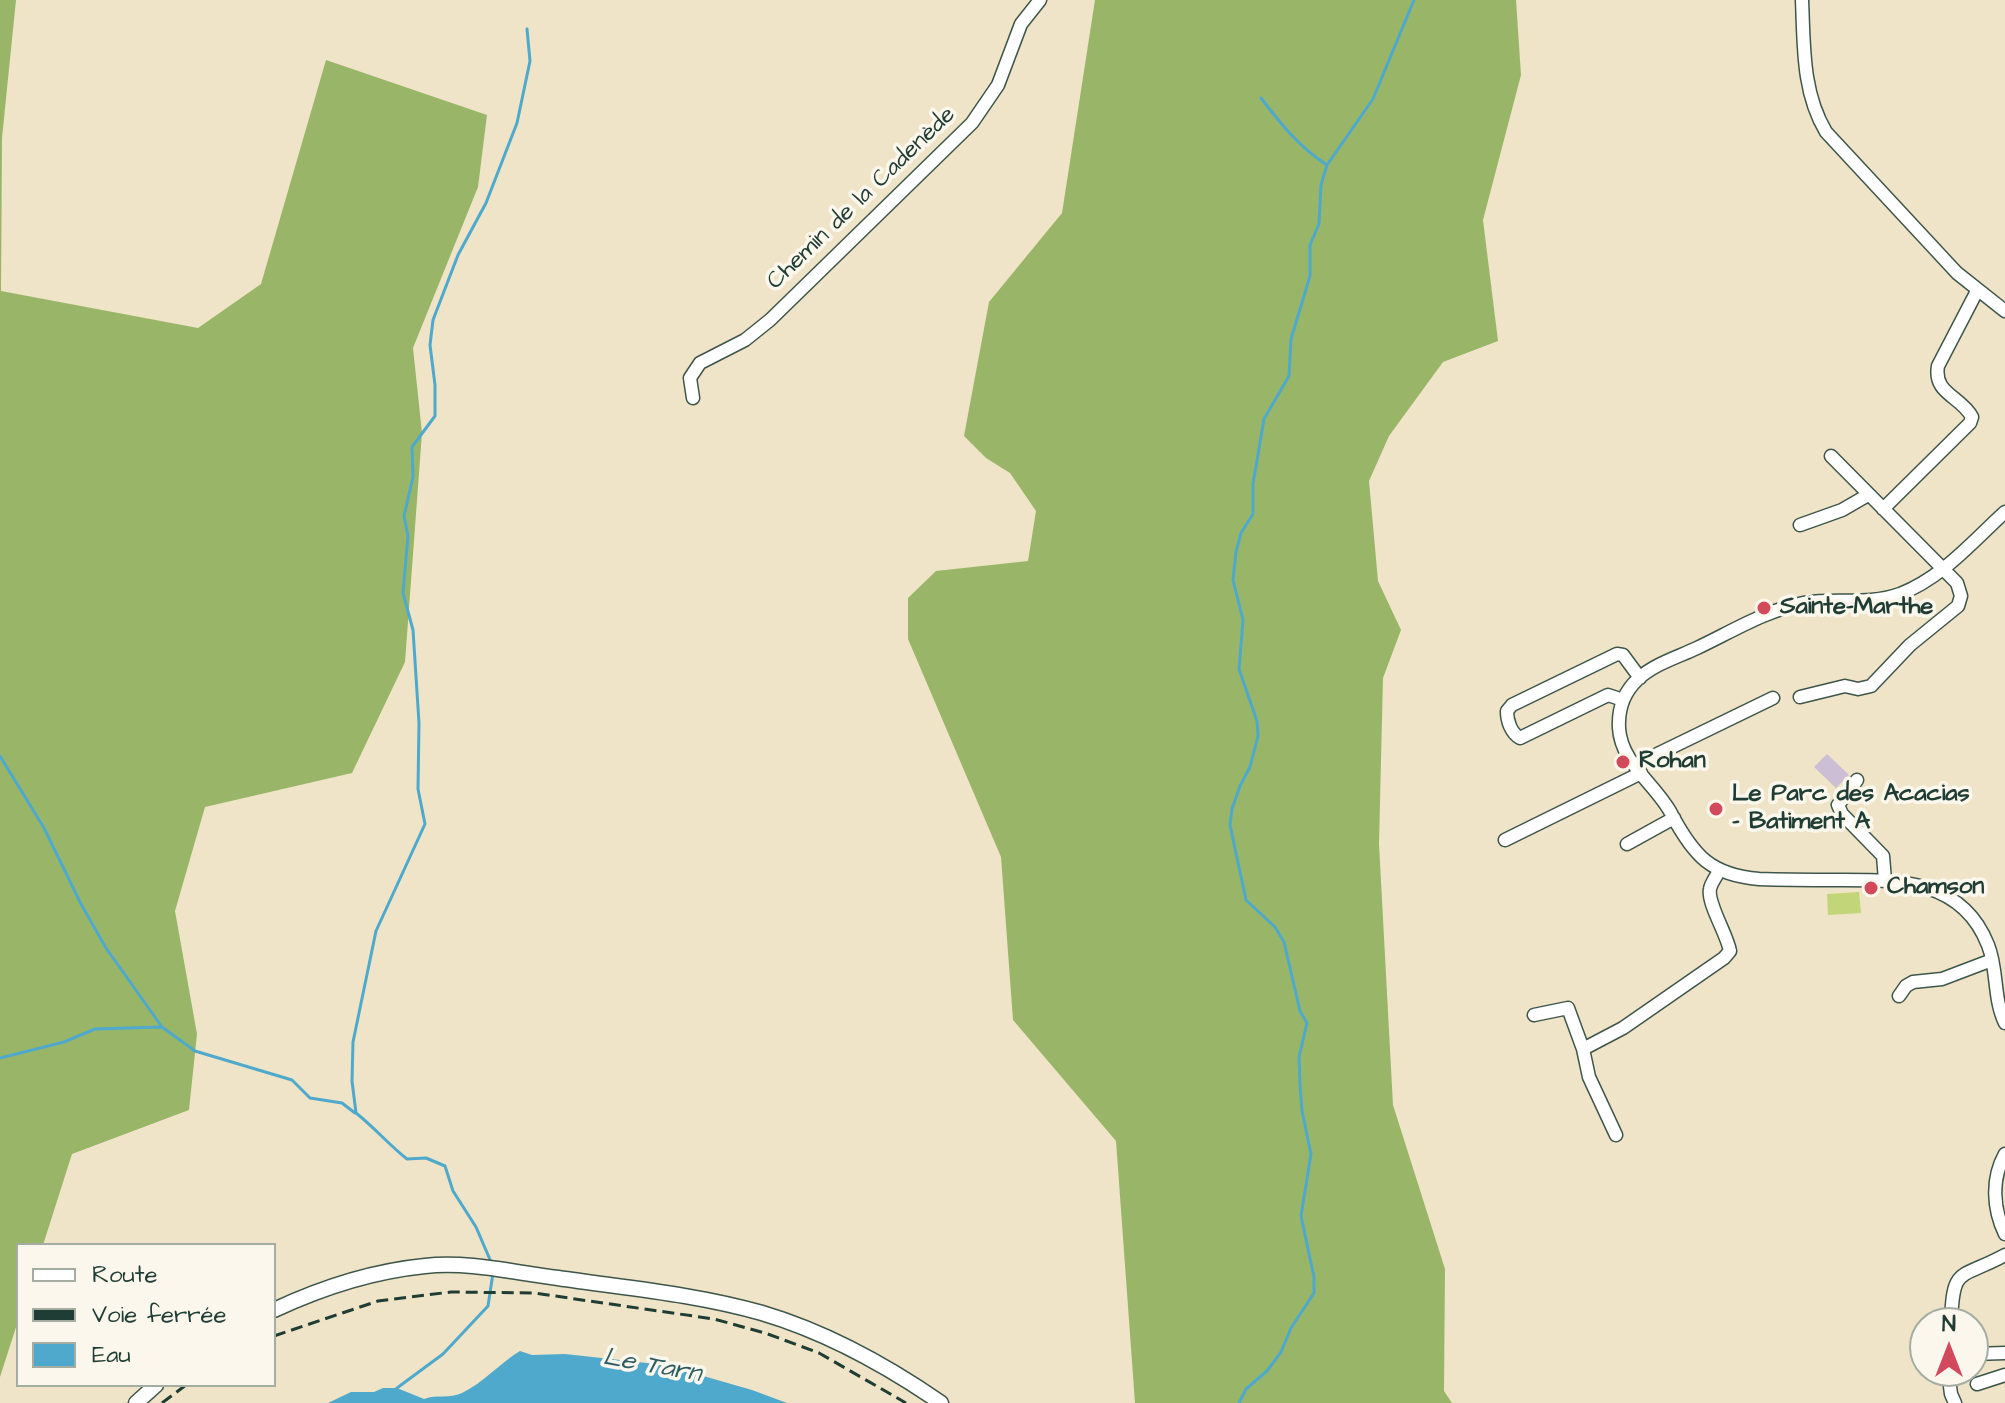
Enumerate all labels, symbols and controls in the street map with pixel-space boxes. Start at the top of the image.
street label: Chemin de la Cadenède [762,101,962,297]
place label: Sainte-Marthe [1780,594,1933,622]
marker: Sainte-Marthe [1755,599,1773,617]
place label: Rohan [1639,748,1706,776]
marker: Rohan [1614,753,1632,771]
place label: Le Parc des Acacias - Batiment A [1732,781,1970,837]
marker: Le Parc des Acacias - Batiment A [1707,800,1725,818]
place label: Chamson [1887,874,1984,902]
marker: Chamson [1862,879,1880,897]
legend [16,1243,276,1387]
text: Route [92,1258,157,1292]
text: Voie ferrée [92,1298,226,1332]
north arrow [1909,1307,1989,1387]
text: N [1942,1309,1956,1340]
text: Eau [92,1338,131,1372]
water label: Le Tarn [600,1343,704,1391]

